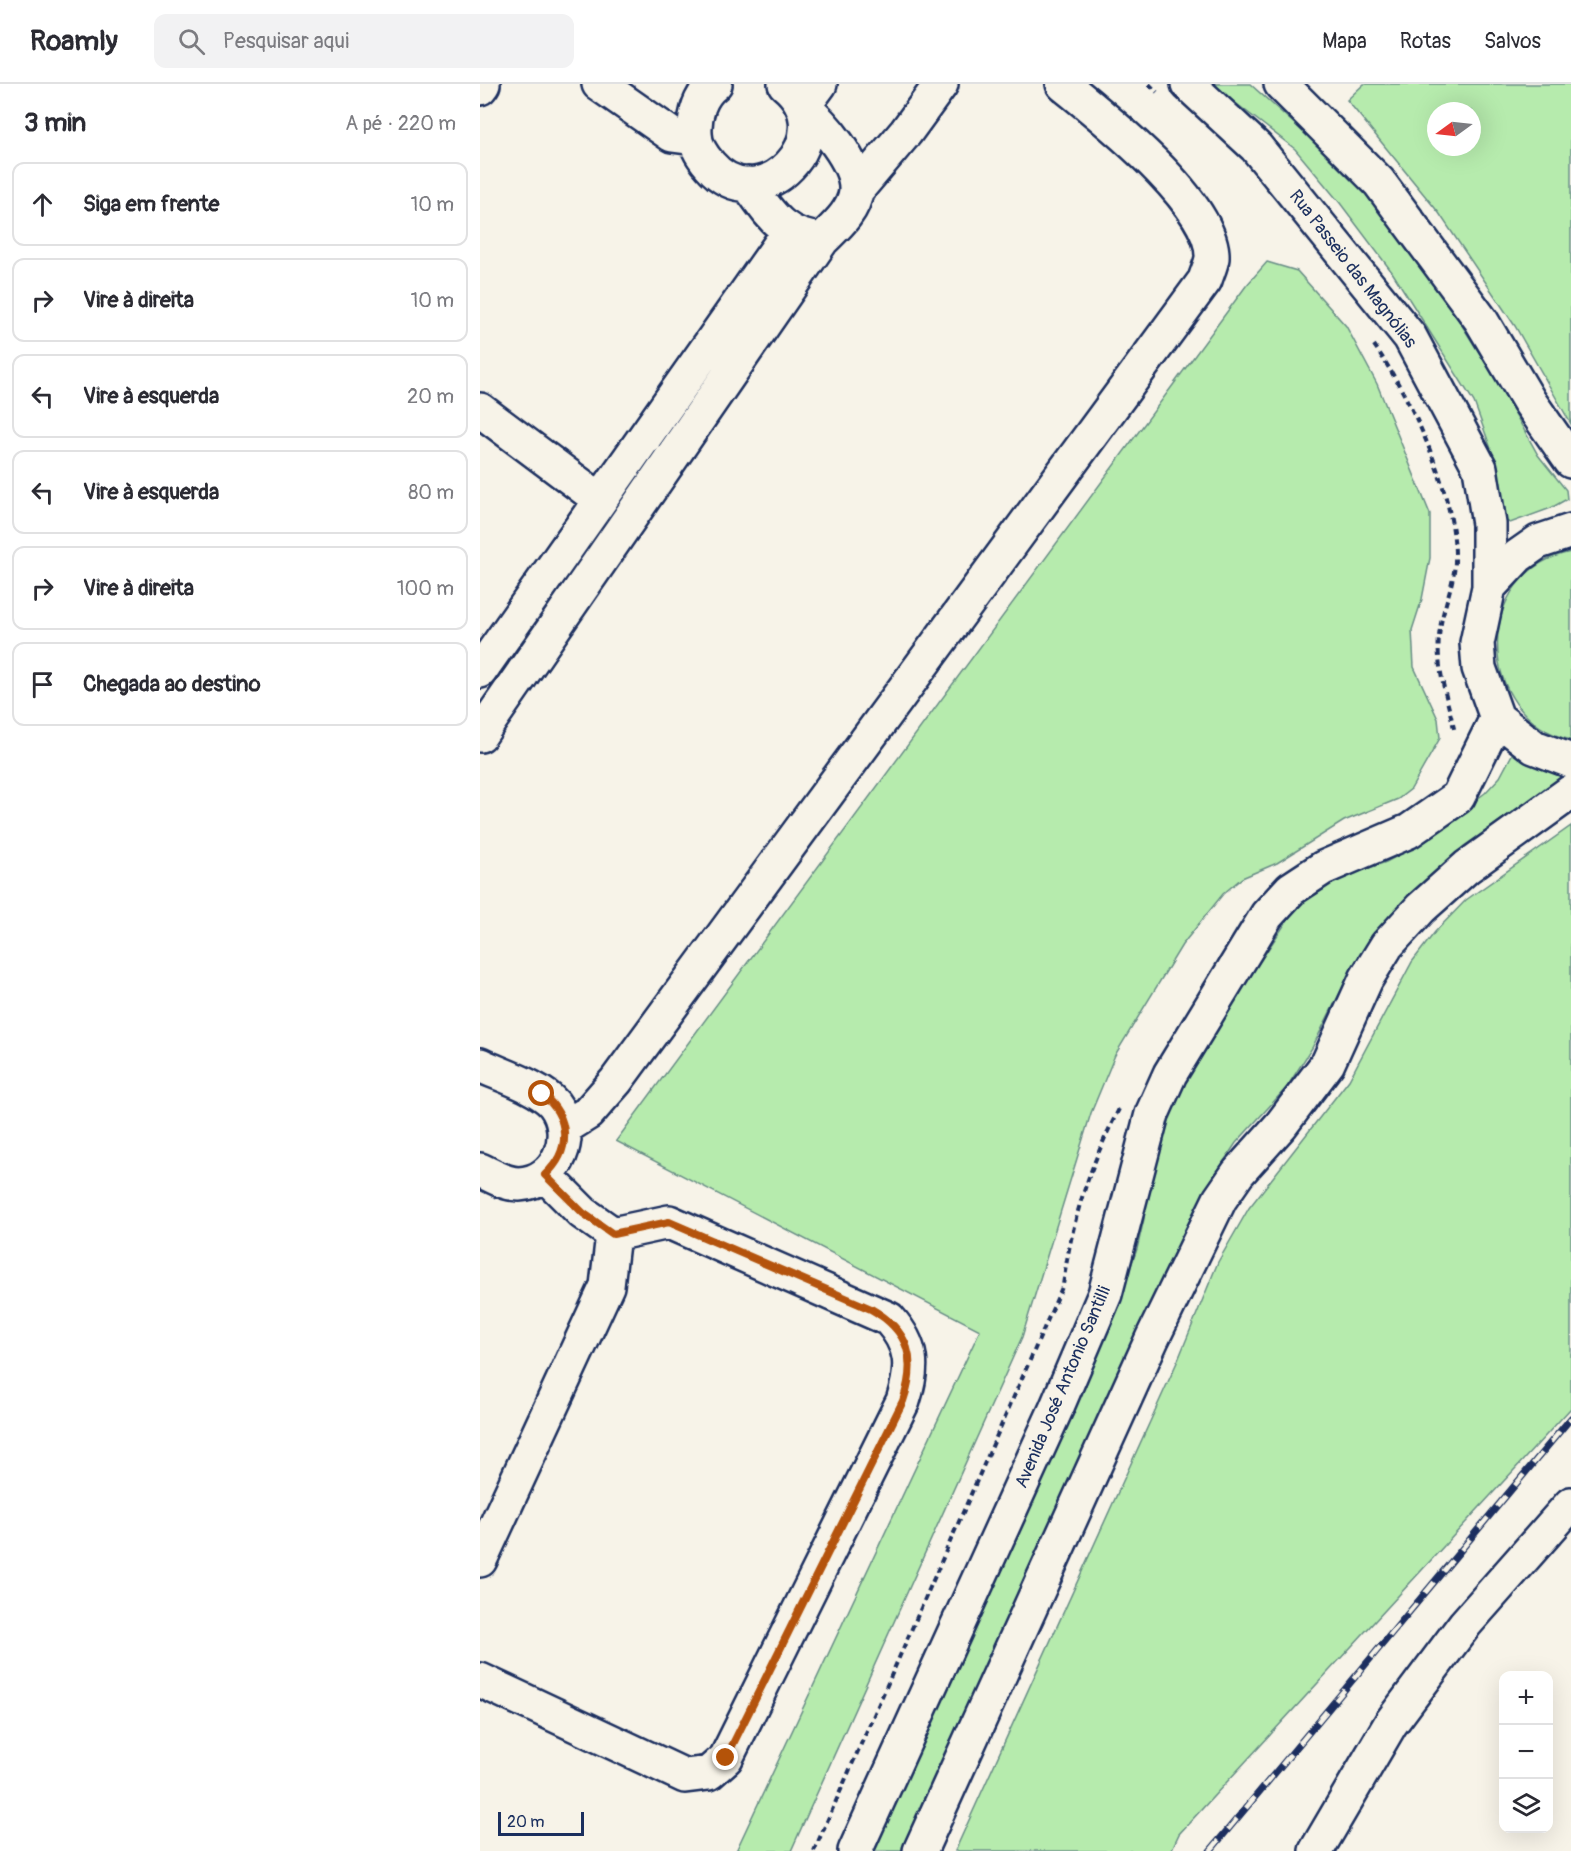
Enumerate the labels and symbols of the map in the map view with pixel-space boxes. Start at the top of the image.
north arrow [1427,102,1481,156]
street label: Rua Passeio das Magnólias [1284,185,1422,353]
route start [528,1080,554,1106]
street label: Avenida José Antonio Santilli [1010,1282,1116,1492]
route end [712,1744,738,1770]
scale bar [498,1809,584,1836]

